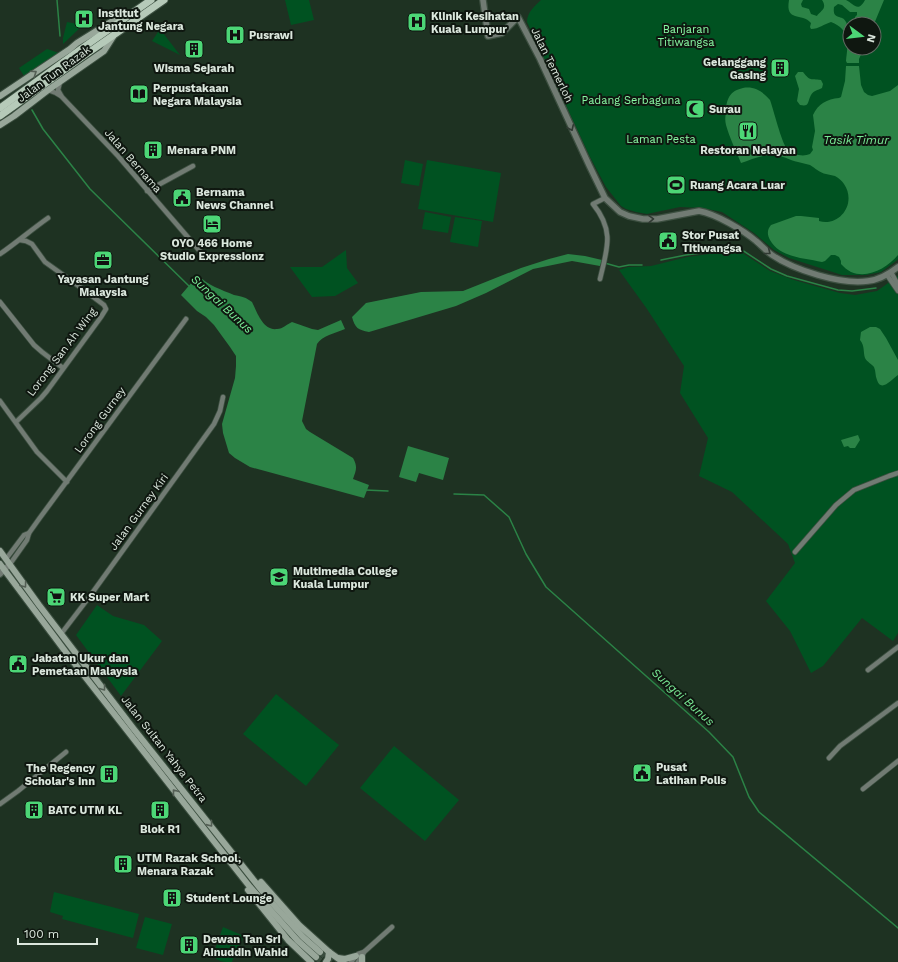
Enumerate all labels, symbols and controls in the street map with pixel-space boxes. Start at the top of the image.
place label: Institut Jantung Negara [98,7,184,33]
hospital icon: Institut Jantung Negara [73,8,95,30]
place label: Klinik Kesihatan Kuala Lumpur [431,10,519,36]
hospital icon: Klinik Kesihatan Kuala Lumpur [406,11,428,33]
north arrow [842,16,882,56]
park label: Banjaran Titiwangsa [658,23,714,49]
hospital icon: Pusrawi [224,24,246,46]
street label: Jalan Temerloh [528,25,576,105]
place label: Pusrawi [249,29,293,42]
text: N [864,33,879,44]
building icon: Wisma Sejarah [183,38,205,60]
street label: Jalan Tun Razak [15,43,93,105]
place label: Gelanggang Gasing [703,56,767,82]
building icon: Gelanggang Gasing [769,57,791,79]
place label: Wisma Sejarah [154,62,234,75]
one-way arrow [30,70,37,78]
place label: Perpustakaan Negara Malaysia [153,82,242,108]
library icon: Perpustakaan Negara Malaysia [128,83,150,105]
park label: Padang Serbaguna [581,94,681,107]
mosque icon: Surau [684,98,706,120]
place label: Surau [709,103,741,116]
restaurant icon: Restoran Nelayan [737,120,759,142]
one-way arrow [567,124,575,131]
street label: Jalan Bernama [102,126,164,196]
park label: Laman Pesta [626,133,696,146]
water label: Tasik Timur [823,133,890,147]
building icon: Menara PNM [142,139,164,161]
place label: Menara PNM [167,144,236,157]
place label: Restoran Nelayan [700,144,796,157]
sports icon: Ruang Acara Luar [665,174,687,196]
place label: Ruang Acara Luar [690,179,785,192]
place label: Bernama News Channel [196,186,274,212]
public building icon: Bernama News Channel [171,187,193,209]
hotel icon: OYO 466 Home Studio Expressionz [201,213,223,235]
one-way arrow [648,215,654,223]
place label: Stor Pusat Titiwangsa [682,229,742,255]
public building icon: Stor Pusat Titiwangsa [657,230,679,252]
place label: OYO 466 Home Studio Expressionz [160,237,264,263]
one-way arrow [764,247,771,254]
office icon: Yayasan Jantung Malaysia [92,249,114,271]
water label: Sungai Bunus [188,272,256,336]
place label: Yayasan Jantung Malaysia [57,273,149,299]
street label: Lorong San Ah Wing [25,305,100,399]
street label: Lorong Gurney [72,384,128,455]
street label: Jalan Gurney Kiri [107,471,171,553]
place label: Multimedia College Kuala Lumpur [293,565,398,591]
school or university icon: Multimedia College Kuala Lumpur [268,566,290,588]
one-way arrow [20,580,27,587]
supermarket icon: KK Super Mart [45,586,67,608]
place label: KK Super Mart [70,591,149,604]
place label: Jabatan Ukur dan Pemetaan Malaysia [32,652,138,678]
public building icon: Jabatan Ukur dan Pemetaan Malaysia [7,653,29,675]
water label: Sungai Bunus [649,665,717,729]
one-way arrow [98,684,105,691]
street label: Jalan Sultan Yahya Petra [118,693,210,805]
place label: Pusat Latihan Polis [656,761,726,787]
place label: The Regency Scholar's Inn [25,762,96,788]
public building icon: Pusat Latihan Polis [631,762,653,784]
building icon: The Regency Scholar's Inn [98,763,120,785]
one-way arrow [173,790,180,797]
building icon: BATC UTM KL [23,799,45,821]
building icon: Blok R1 [149,799,171,821]
place label: BATC UTM KL [48,804,122,817]
one-way arrow [206,820,213,827]
place label: Blok R1 [140,823,180,836]
place label: UTM Razak School, Menara Razak [137,852,241,878]
building icon: UTM Razak School, Menara Razak [112,853,134,875]
building icon: Student Lounge [161,887,183,909]
place label: Student Lounge [186,892,272,905]
scale bar [18,920,97,946]
text: 100 m [24,927,59,941]
place label: Dewan Tan Sri Ainuddin Wahid [203,933,288,959]
building icon: Dewan Tan Sri Ainuddin Wahid [178,934,200,956]

